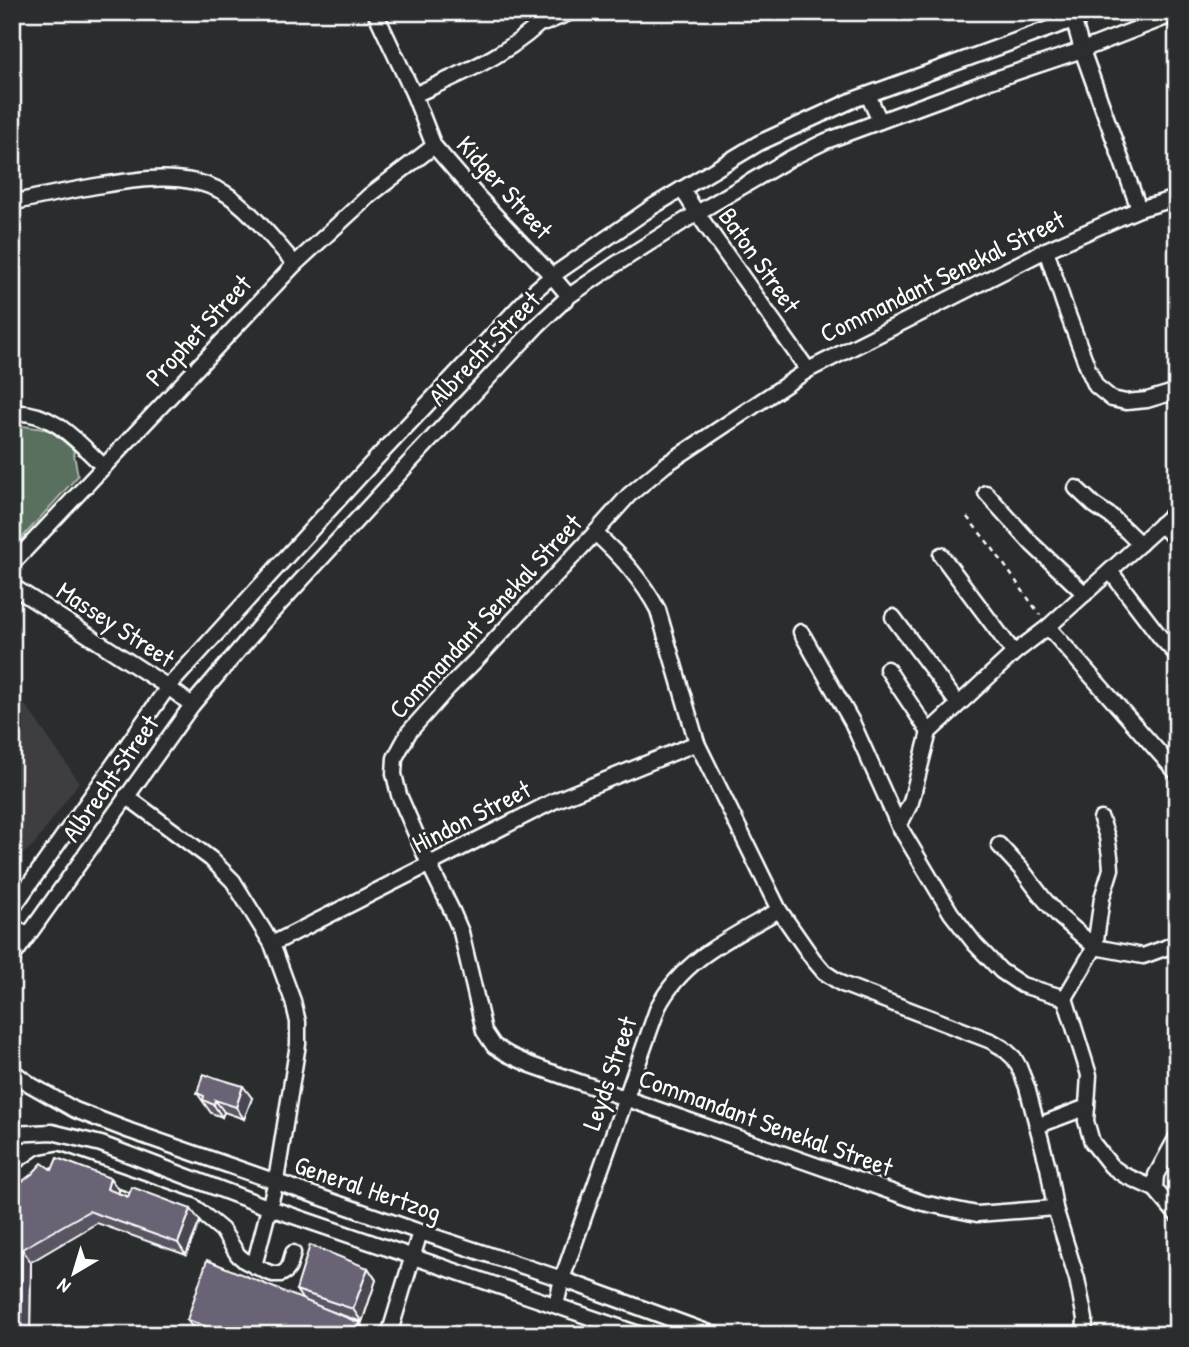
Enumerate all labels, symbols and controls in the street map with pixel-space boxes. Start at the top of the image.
street label: Kidger Street [449,128,562,247]
street label: Baton Street [711,200,810,320]
street label: Commandant Senekal Street [814,201,1071,350]
street label: Prophet Street [137,266,260,393]
street label: Albrecht Street [420,282,548,413]
street label: Commandant Senekal Street [381,505,590,726]
street label: Massey Street [50,573,182,676]
street label: Albrecht Street [53,707,167,848]
street label: Hindon Street [406,771,537,861]
street label: Leyds Street [573,1011,645,1134]
street label: Commandant Senekal Street [634,1060,899,1185]
street label: General Hertzog [290,1147,446,1229]
north arrow [38,1238,108,1308]
text: N [52,1273,76,1300]

